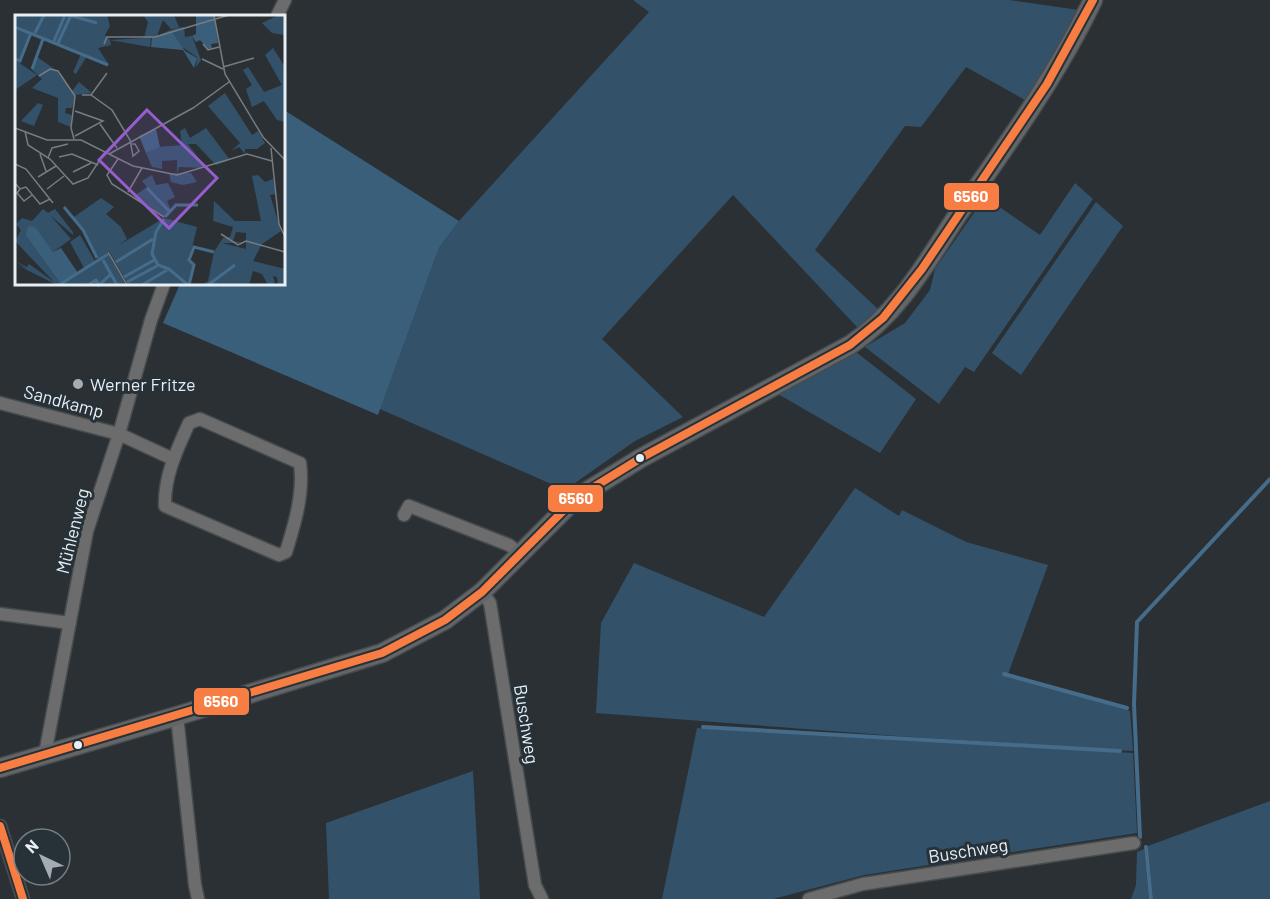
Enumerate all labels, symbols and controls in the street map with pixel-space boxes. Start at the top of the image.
inset map [15,15,285,285]
line badge: 6560 [943,182,1000,211]
text: 6560 [954,186,988,205]
place label: Werner Fritze [90,373,196,395]
marker: Werner Fritze [71,377,85,391]
street label: Sandkamp [22,380,106,422]
unlabelled marker [634,452,646,464]
line badge: 6560 [547,484,604,513]
street label: Mühlenweg [51,486,93,576]
text: 6560 [559,488,593,507]
street label: Buschweg [510,683,544,765]
line badge: 6560 [193,687,250,716]
text: 6560 [204,691,238,710]
unlabelled marker [72,739,84,751]
north arrow [12,827,72,887]
street label: Buschweg [927,833,1009,867]
text: N [21,835,42,856]

